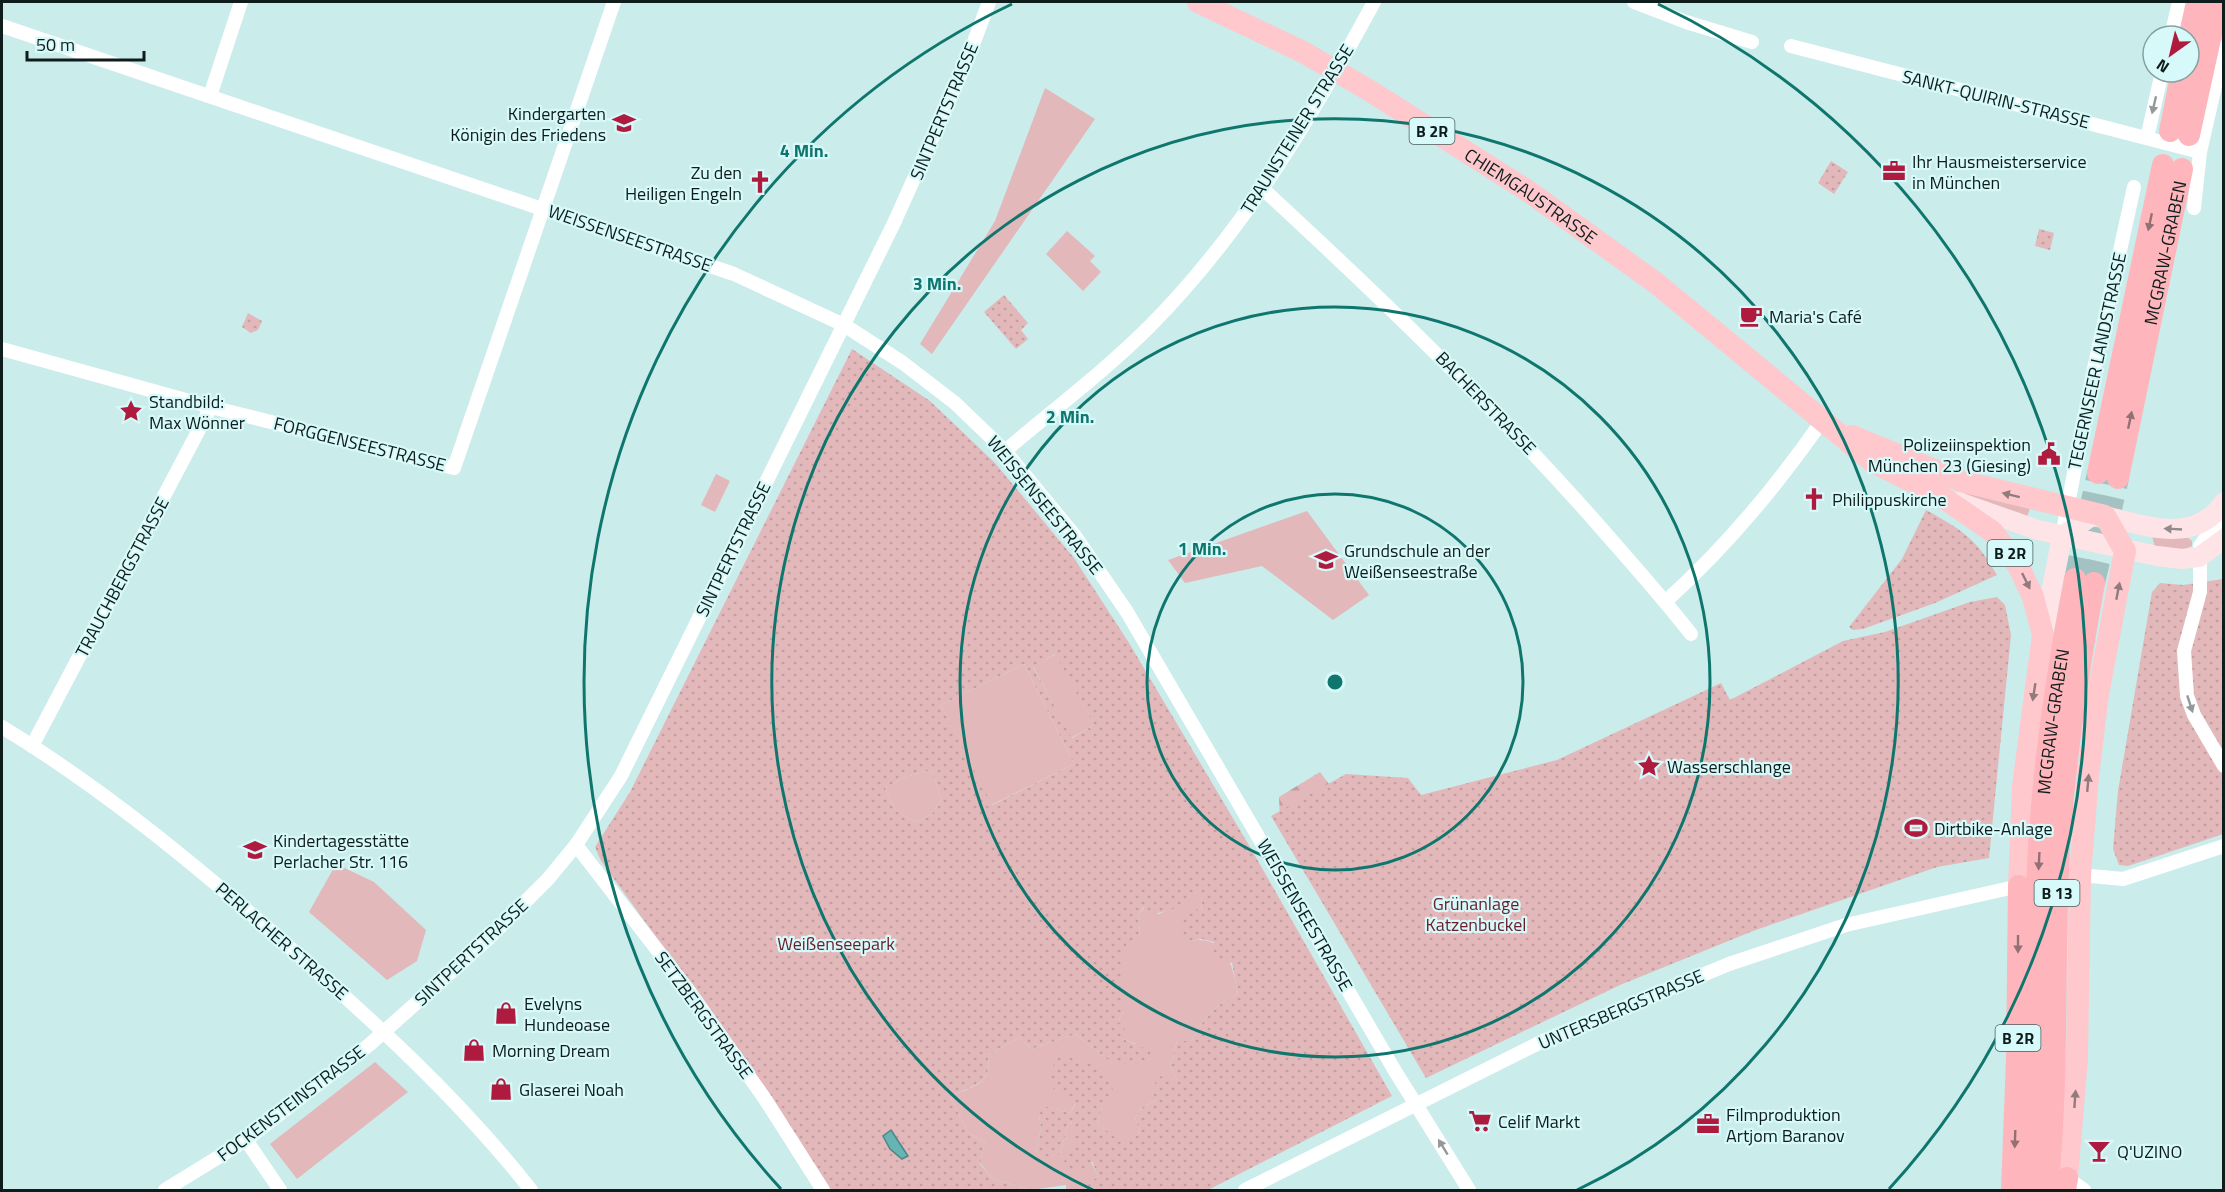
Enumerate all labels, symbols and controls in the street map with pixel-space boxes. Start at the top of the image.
scale bar [27,24,144,62]
north arrow [2141,24,2201,84]
text: 50 m [36,31,75,58]
street label: SINTPERTSTRASSE [903,38,985,184]
street label: TRAUNSTEINER STRASSE [1234,39,1360,219]
text: N [2151,53,2174,79]
street label: SANKT-QUIRIN-STRASSE [1900,63,2093,135]
one-way arrow [2149,96,2159,114]
place label: Kindergarten Königin des Friedens [450,100,606,148]
school or university icon: Kindergarten Königin des Friedens [611,110,637,136]
road number: B 2R [1410,118,1454,144]
text: 4 Min. [780,137,828,164]
street label: CHIEMGAUSTRASSE [1460,141,1603,250]
place label: Ihr Hausmeisterservice in München [1912,148,2087,196]
office icon: Ihr Hausmeisterservice in München [1881,158,1907,184]
place label: Zu den Heiligen Engeln [625,159,742,207]
church icon: Zu den Heiligen Engeln [747,169,773,195]
street label: MCGRAW-GRABEN [2137,178,2193,327]
street label: WEISSENSEESTRASSE [544,197,716,279]
one-way arrow [2145,213,2155,232]
street label: TEGERNSEER LANDSTRASSE [2061,250,2133,472]
text: 3 Min. [913,270,961,297]
cafe icon: Maria's Café [1738,303,1764,329]
place label: Maria's Café [1769,303,1862,330]
street label: BACHERSTRASSE [1430,345,1543,461]
place label: Standbild: Max Wönner [149,388,245,436]
place icon: Standbild: Max Wönner [118,398,144,424]
text: 2 Min. [1046,403,1094,430]
street label: FORGGENSEESTRASSE [271,410,449,478]
one-way arrow [2126,411,2135,430]
street label: WEISSENSEESTRASSE [980,430,1110,580]
place label: Polizeiinspektion München 23 (Giesing) [1868,431,2031,479]
public building icon: Polizeiinspektion München 23 (Giesing) [2036,441,2062,467]
street label: SINTPERTSTRASSE [689,477,777,621]
church icon: Philippuskirche [1801,486,1827,512]
place label: Philippuskirche [1832,486,1947,513]
one-way arrow [2002,489,2020,499]
street label: TRAUCHBERGSTRASSE [68,492,176,662]
one-way arrow [2163,524,2182,533]
text: 1 Min. [1178,535,1226,562]
place label: Grundschule an der Weißenseestraße [1344,537,1490,585]
road number: B 2R [1988,540,2032,566]
school or university icon: Grundschule an der Weißenseestraße [1313,547,1339,573]
one-way arrow [2021,573,2030,590]
one-way arrow [2114,581,2123,600]
street label: MCGRAW-GRABEN [2030,647,2076,796]
centre of rings [1325,672,1345,692]
one-way arrow [2030,683,2039,702]
one-way arrow [2186,695,2195,713]
place icon: Wasserschlange [1636,753,1662,779]
place label: Wasserschlange [1667,753,1791,780]
one-way arrow [2083,774,2093,793]
sports icon: Dirtbike-Anlage [1903,815,1929,841]
place label: Dirtbike-Anlage [1934,815,2053,842]
place label: Kindertagesstätte Perlacher Str. 116 [273,827,409,875]
street label: WEISSENSEESTRASSE [1250,834,1360,996]
school or university icon: Kindertagesstätte Perlacher Str. 116 [242,837,268,863]
one-way arrow [2034,851,2043,870]
street label: PERLACHER STRASSE [210,876,354,1006]
road number: B 13 [2034,880,2080,906]
park label: Grünanlage Katzenbuckel [1426,890,1526,938]
street label: SINTPERTSTRASSE [408,892,534,1012]
park label: Weißenseepark [777,930,895,957]
one-way arrow [2013,935,2023,954]
street label: SETZBERGSTRASSE [648,945,760,1085]
street label: UNTERSBERGSTRASSE [1534,962,1708,1056]
place label: Evelyns Hundeoase [524,990,610,1038]
shop icon: Evelyns Hundeoase [493,1000,519,1026]
road number: B 2R [1996,1025,2040,1051]
shop icon: Morning Dream [461,1037,487,1063]
place label: Morning Dream [492,1037,610,1064]
street label: FOCKENSTEINSTRASSE [211,1038,371,1168]
shop icon: Glaserei Noah [488,1076,514,1102]
place label: Glaserei Noah [519,1076,624,1103]
one-way arrow [2070,1089,2079,1108]
place label: Filmproduktion Artjom Baranov [1726,1101,1845,1149]
supermarket icon: Celif Markt [1467,1108,1493,1134]
place label: Celif Markt [1498,1108,1581,1135]
office icon: Filmproduktion Artjom Baranov [1695,1111,1721,1137]
one-way arrow [2010,1130,2019,1149]
bar icon: Q'UZINO [2086,1138,2112,1164]
place label: Q'UZINO [2117,1138,2182,1165]
one-way arrow [1438,1139,1449,1155]

